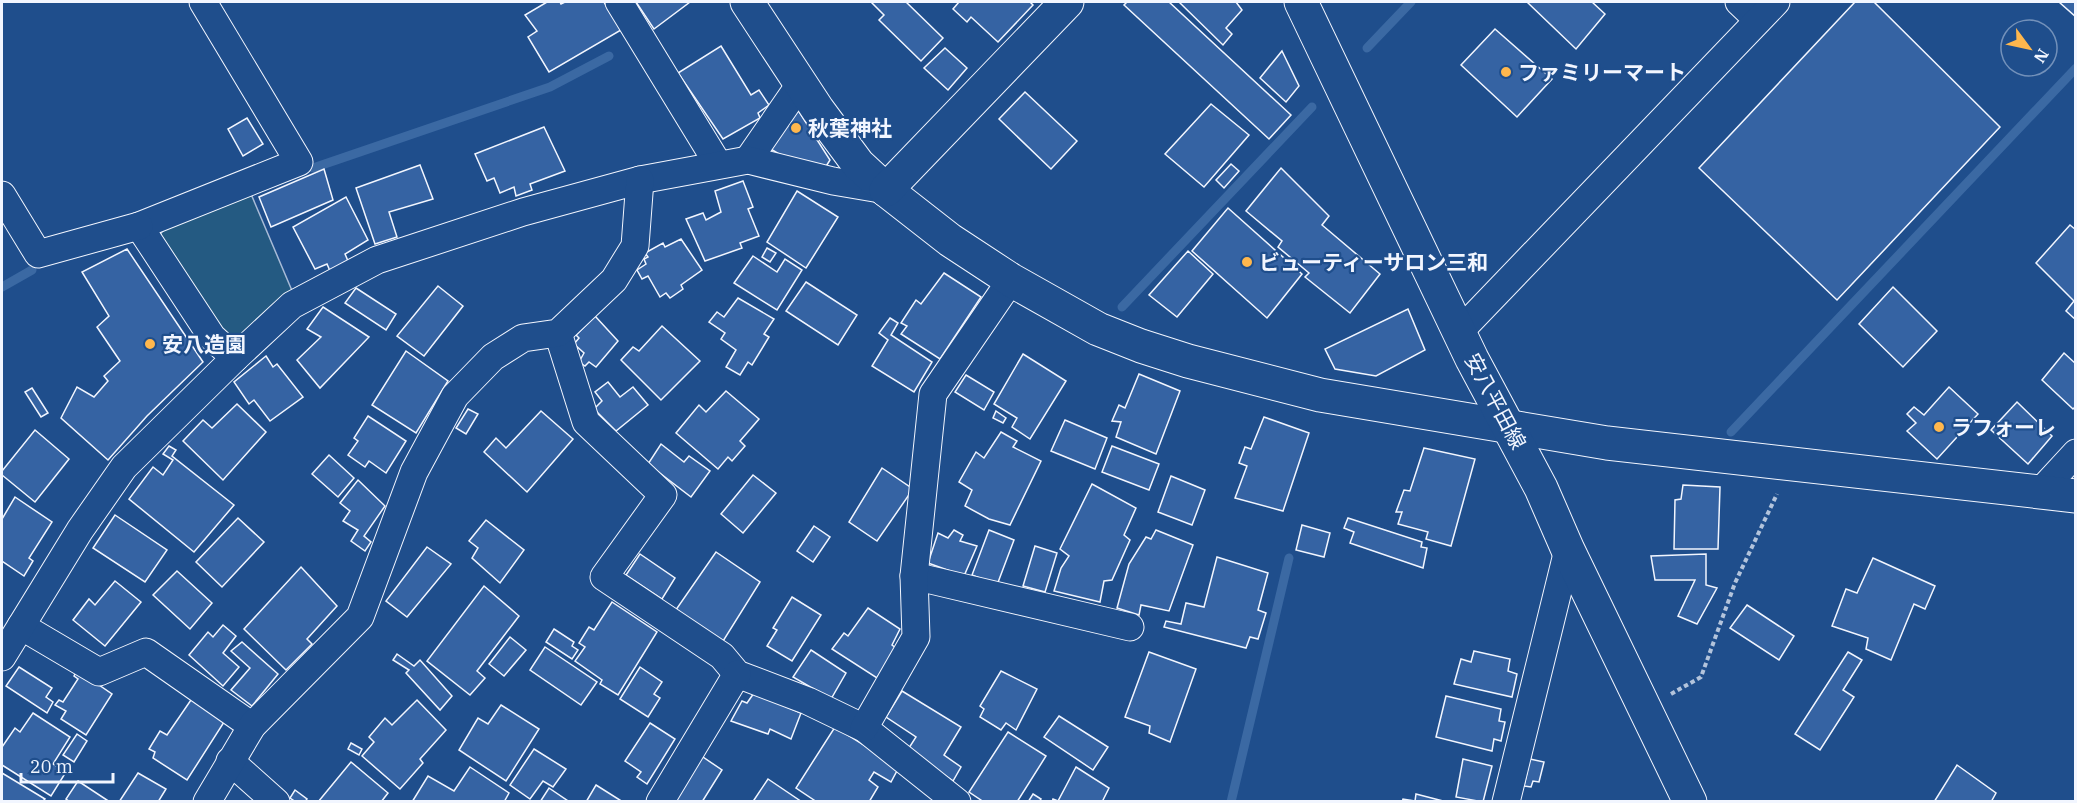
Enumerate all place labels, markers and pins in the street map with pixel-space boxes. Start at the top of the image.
place label: ファミリーマート [1518,58,1686,86]
marker: ファミリーマート [1499,65,1513,79]
place label: 秋葉神社 [808,114,892,142]
marker: 秋葉神社 [789,121,803,135]
place label: ビューティーサロン三和 [1259,248,1488,276]
marker: ビューティーサロン三和 [1240,255,1254,269]
place label: 安八造園 [162,330,246,358]
marker: 安八造園 [143,337,157,351]
place label: ラフォーレ [1951,413,2056,441]
marker: ラフォーレ [1932,420,1946,434]

